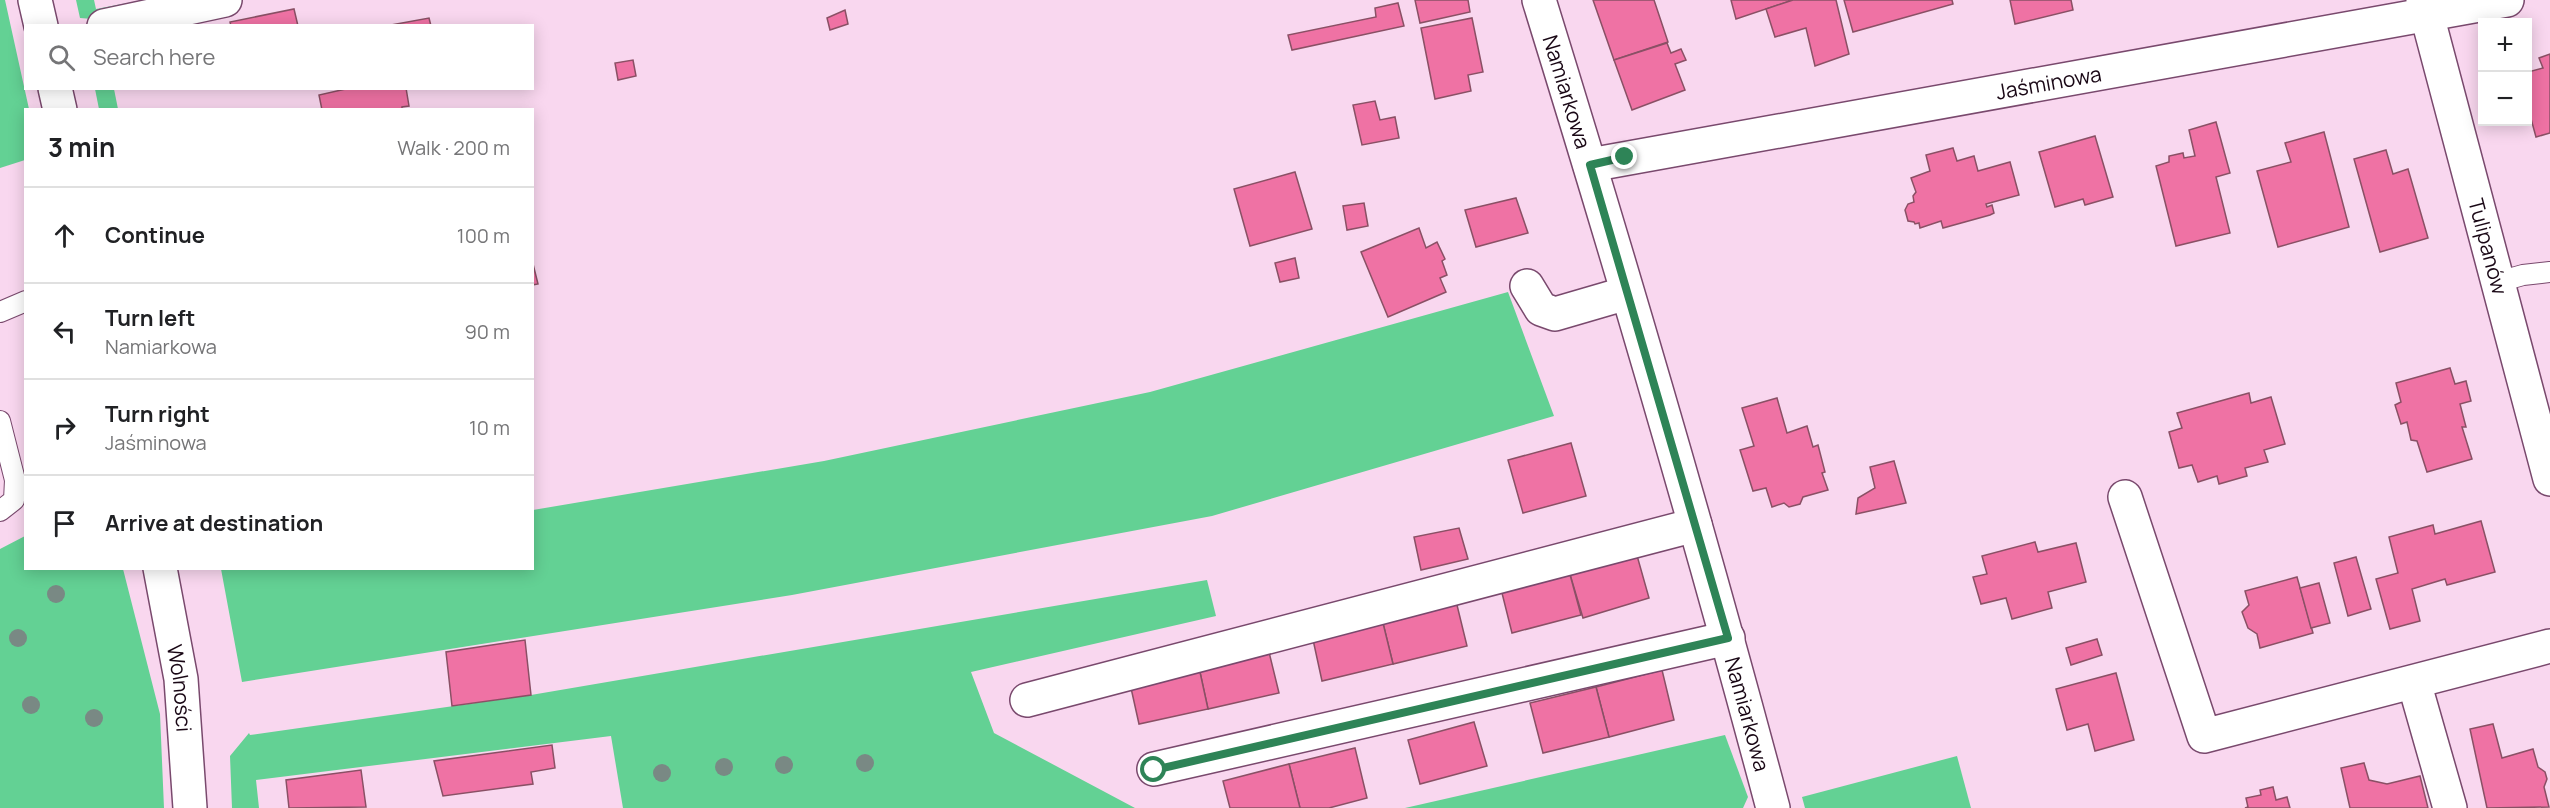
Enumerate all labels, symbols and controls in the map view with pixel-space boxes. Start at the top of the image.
map controls [2478,18,2532,126]
button: + [2478,18,2532,72]
search box [24,24,534,90]
street label: Namiarkowa [1537,32,1598,152]
icon: search [45,41,78,74]
text: Search here [93,42,215,72]
street label: Jaśminowa [1994,59,2104,106]
button: − [2478,72,2532,126]
text: 3 min [48,129,115,165]
text: Walk · 200 m [397,134,510,161]
route end [1611,143,1637,169]
street label: Tulipanów [2462,195,2514,298]
icon: ahead [48,219,81,252]
text: Continue [105,220,205,250]
text: 100 m [457,222,510,249]
text: Turn left [105,303,195,333]
icon: left [48,315,81,348]
text: 90 m [464,318,510,345]
text: Namiarkowa [105,333,217,360]
text: Turn right [105,399,210,429]
icon: right [48,411,81,444]
text: 10 m [469,414,510,441]
text: Jaśminowa [105,429,207,456]
icon: arrive [48,507,81,540]
text: Arrive at destination [105,508,323,538]
street label: Wolności [161,642,199,733]
street label: Namiarkowa [1719,654,1777,774]
route start [1140,756,1166,782]

